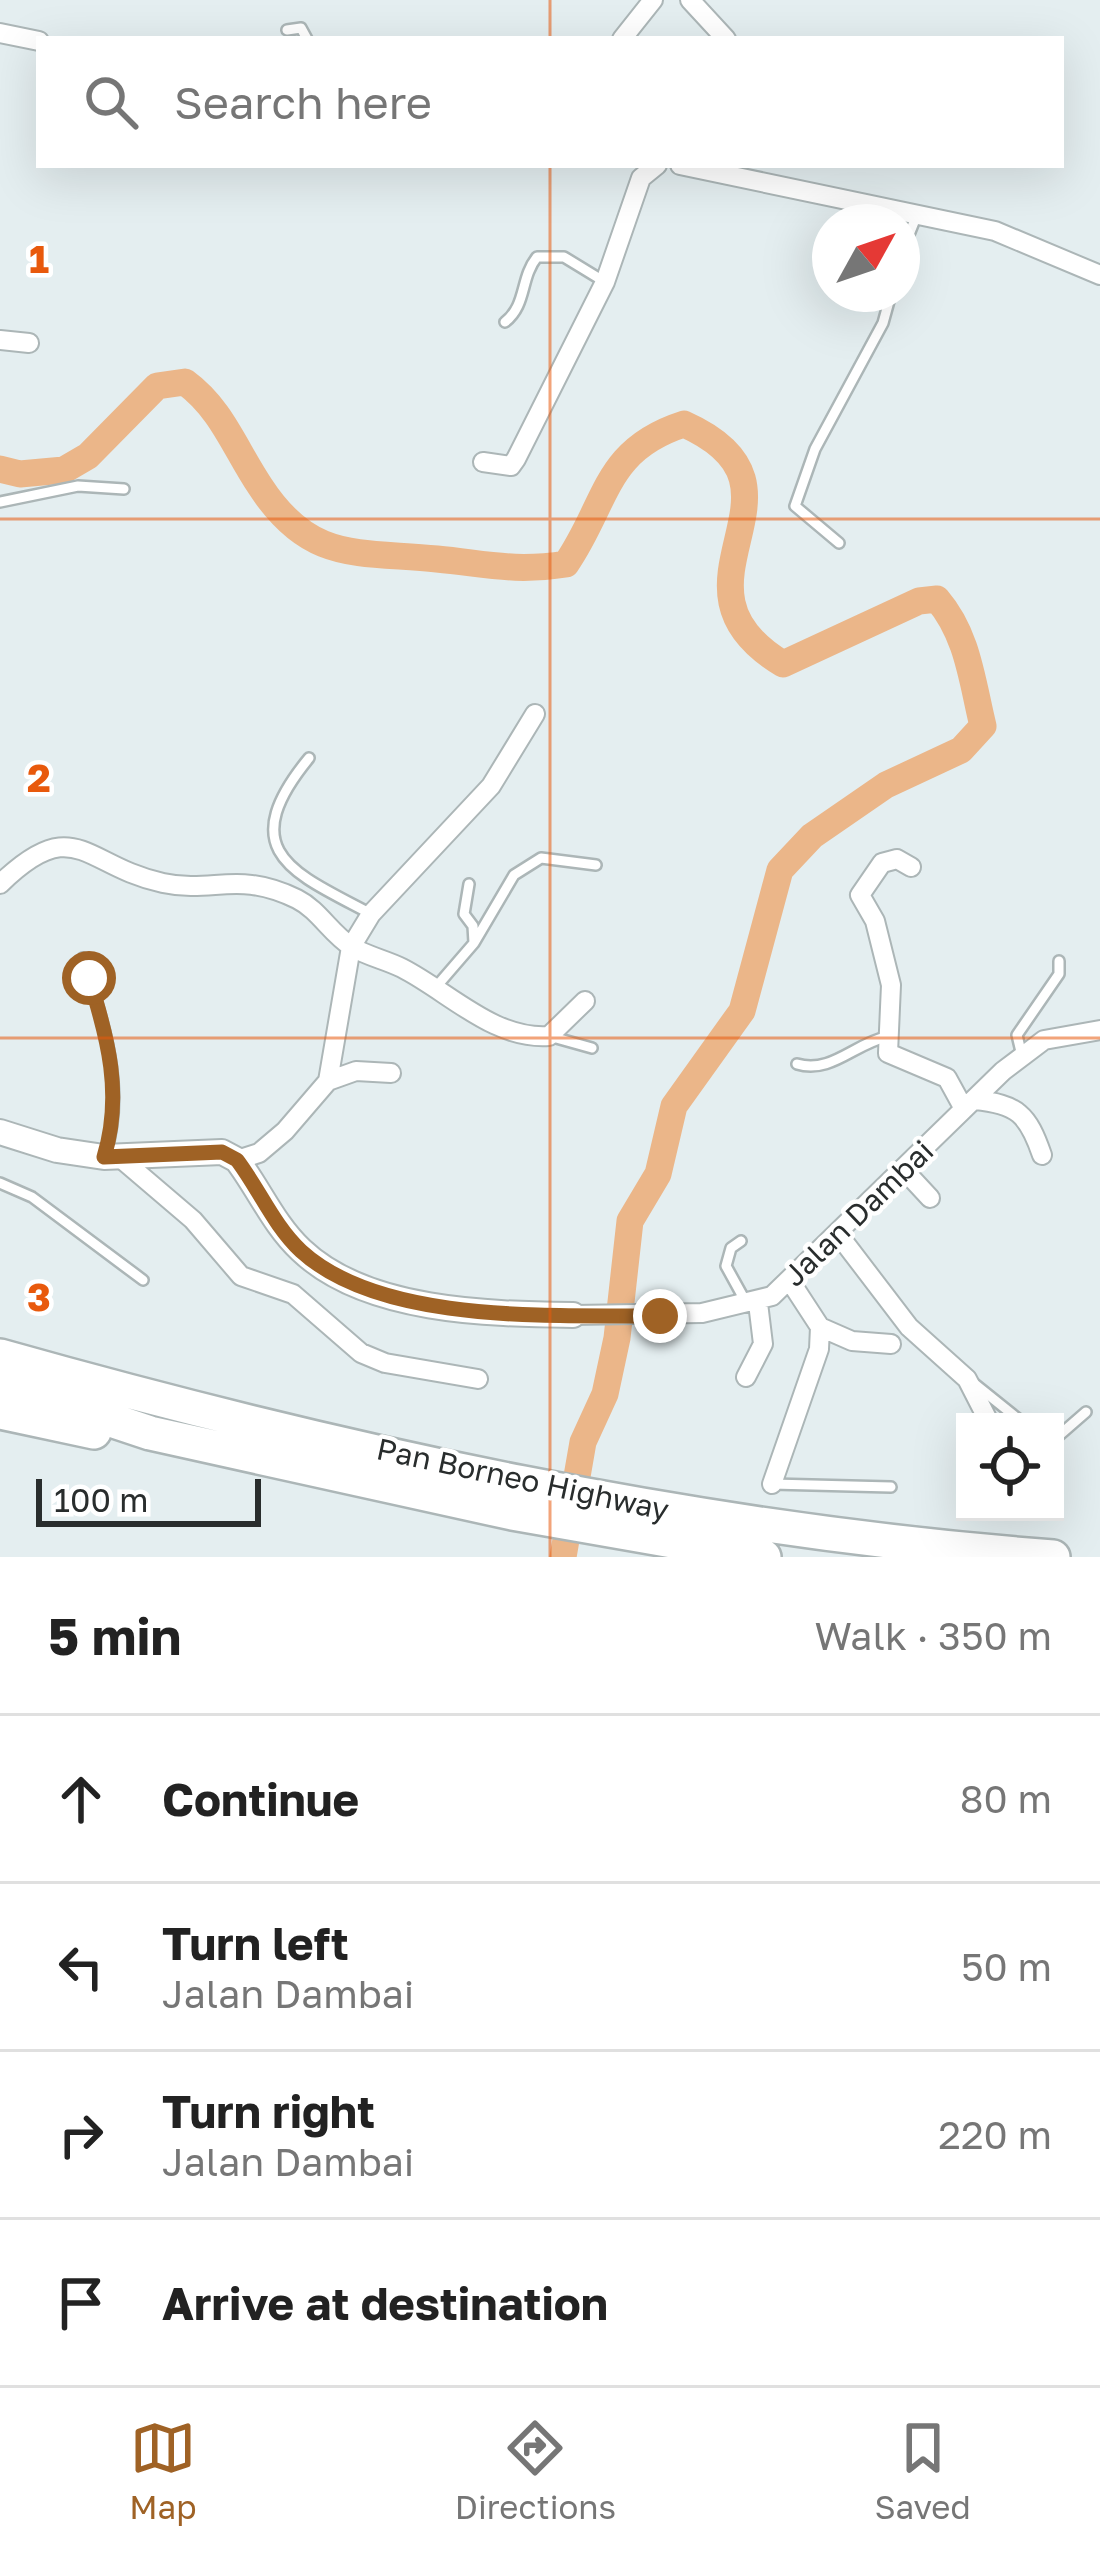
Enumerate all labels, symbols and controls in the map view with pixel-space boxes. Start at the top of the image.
search box [36,36,1064,168]
icon: search [78,69,144,135]
text: Search here [174,75,432,129]
north arrow [812,204,920,312]
text: 1 [29,235,49,282]
text: 2 [27,754,51,801]
route start [62,951,116,1005]
street label: Jalan Dambai [776,1133,940,1293]
text: 3 [27,1273,51,1320]
route end [633,1289,687,1343]
map controls [956,1413,1064,1521]
button: locate [956,1413,1064,1521]
street label: Pan Borneo Highway [374,1430,673,1528]
scale bar [36,1473,261,1526]
text: 100 m [54,1480,148,1519]
text: 5 min [48,1605,181,1666]
text: Walk · 350 m [814,1612,1052,1659]
icon: ahead [48,1766,114,1832]
text: Continue [162,1772,359,1826]
text: 80 m [960,1775,1052,1822]
text: Turn left [162,1916,349,1970]
icon: left [48,1934,114,2000]
text: 50 m [961,1943,1052,1990]
text: Jalan Dambai [162,1970,414,2017]
text: Turn right [162,2084,375,2138]
icon: right [48,2102,114,2168]
text: 220 m [938,2111,1052,2158]
text: Jalan Dambai [162,2138,414,2185]
icon: arrive [48,2270,114,2336]
text: Arrive at destination [162,2276,608,2330]
tab: Map [129,2415,197,2526]
tab: Directions [455,2415,616,2526]
tab: Saved [874,2415,971,2526]

